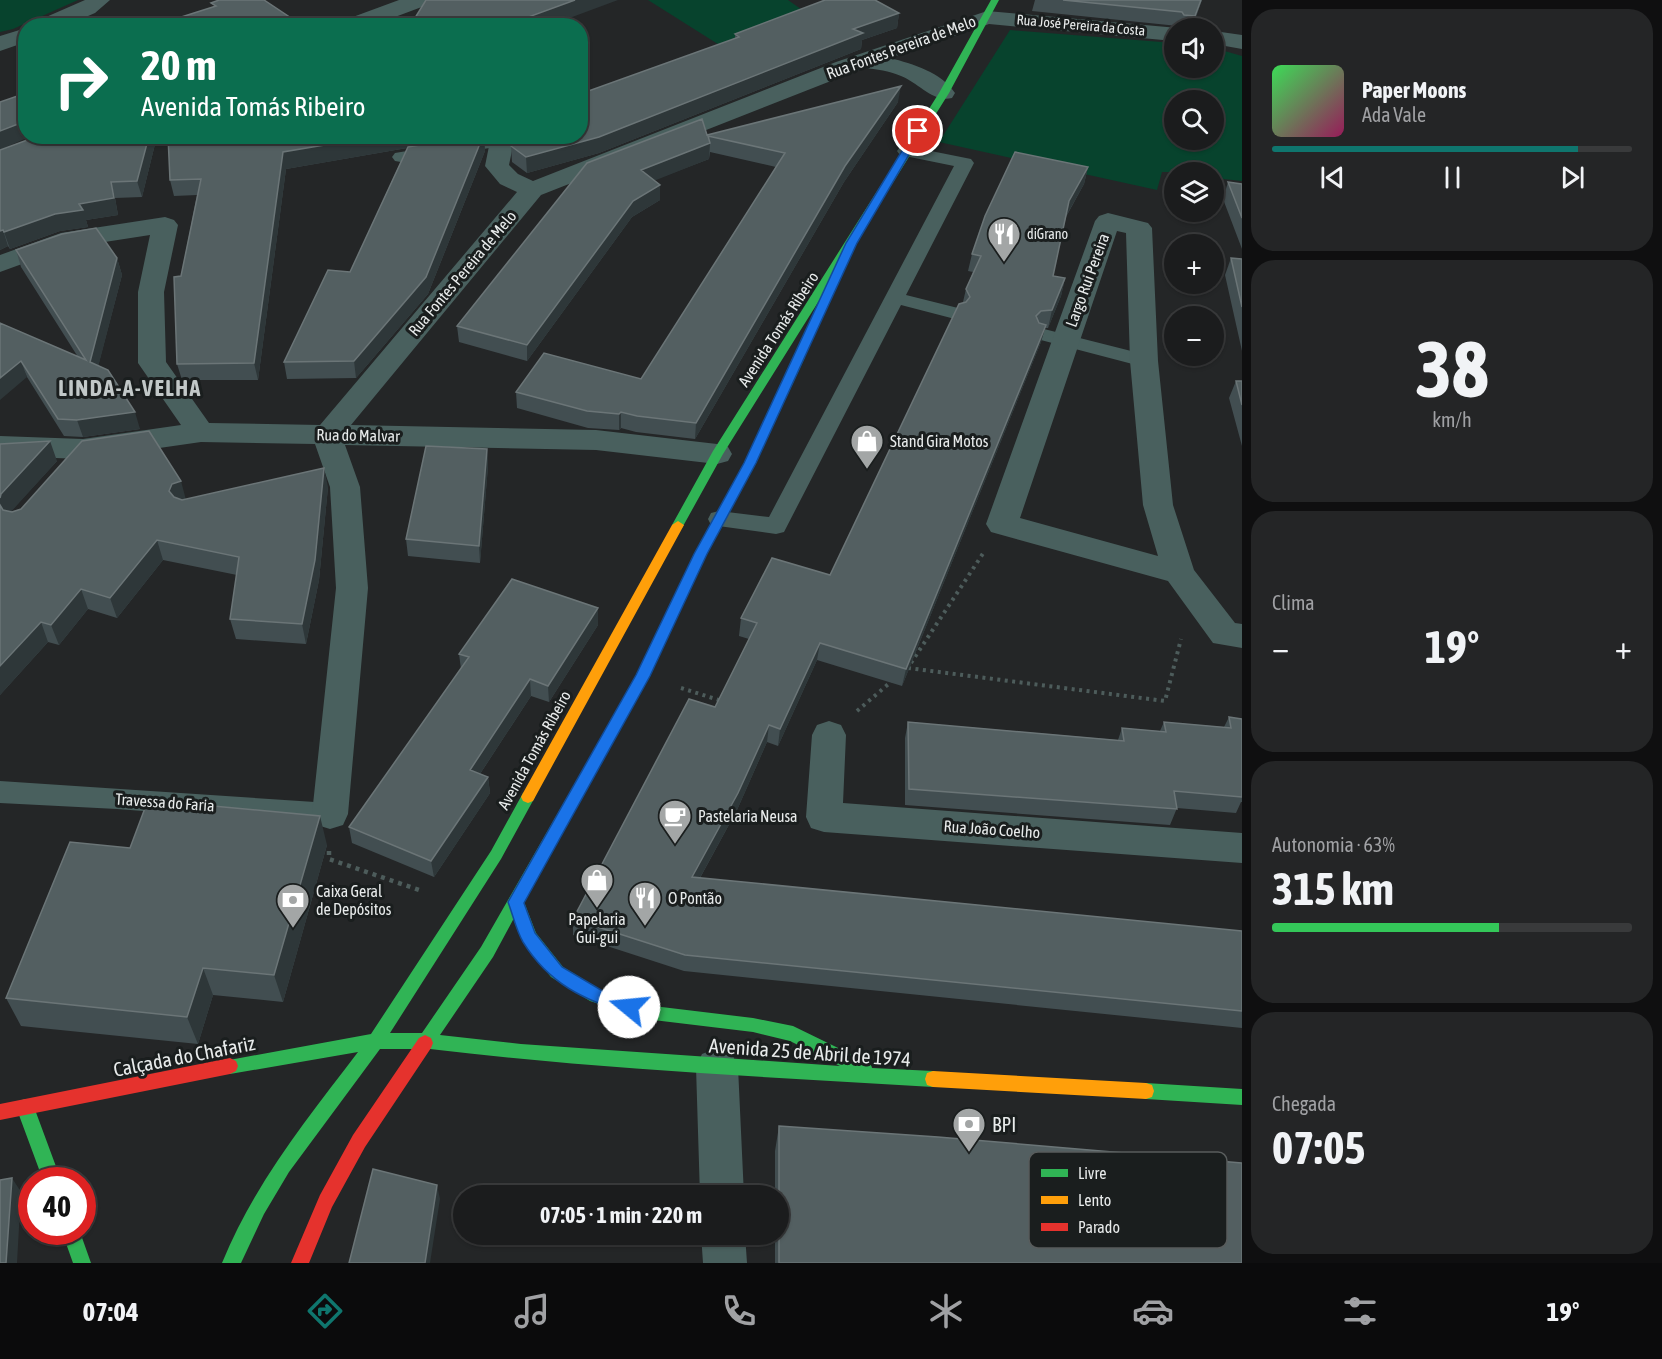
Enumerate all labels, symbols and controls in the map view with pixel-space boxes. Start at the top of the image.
street label: Rua José Pereira da Costa [1016,11,1146,39]
street label: Rua Fontes Pereira de Melo [824,12,978,82]
map controls [1164,18,1224,366]
button: sound [1164,18,1224,78]
text: 20 m [141,41,216,89]
icon: right [42,42,120,120]
text: Paper Moons [1362,77,1466,103]
button: search [1164,90,1224,150]
text: Avenida Tomás Ribeiro [141,91,365,122]
text: Ada Vale [1362,103,1426,126]
pin [892,105,943,156]
icon: arrive [901,114,934,147]
icon: previous [1316,161,1349,194]
icon: pause [1436,161,1469,194]
icon: next [1556,161,1589,194]
button: layers [1164,162,1224,222]
street label: Rua Fontes Pereira de Melo [404,207,520,339]
restaurant icon: diGrano [986,216,1022,263]
place label: diGrano [1027,226,1068,242]
street label: Largo Rui Pereira [1062,231,1113,330]
button: + [1164,234,1224,294]
street label: Avenida Tomás Ribeiro [734,268,822,390]
button: − [1164,306,1224,366]
text: 38 [1415,324,1489,414]
district label: LINDA-A-VELHA [58,375,202,401]
text: km/h [1432,408,1472,431]
shop icon: Stand Gira Motos [849,423,885,470]
street label: Rua do Malvar [316,425,400,445]
place label: Stand Gira Motos [890,432,989,450]
text: Clima [1272,591,1315,614]
text: 19° [1425,621,1479,673]
text: − [1272,628,1289,666]
text: + [1615,628,1632,666]
street label: Avenida Tomás Ribeiro [494,687,574,813]
street label: Travessa do Faria [115,790,215,814]
cafe icon: Pastelaria Neusa [657,798,693,845]
place label: Pastelaria Neusa [698,807,798,825]
street label: Rua João Coelho [943,817,1041,841]
text: Autonomia · 63% [1272,833,1395,856]
shop icon: Papelaria Gui-gui [579,862,615,909]
text: 315 km [1272,863,1394,915]
restaurant icon: O Pontão [627,880,663,927]
bank icon: Caixa Geral de Depósitos [275,882,311,929]
place label: Caixa Geral de Depósitos [316,882,392,919]
place label: O Pontão [668,889,722,907]
place label: Papelaria Gui-gui [568,910,626,947]
position arrow [597,975,661,1039]
street label: Calçada do Chafariz [111,1031,257,1081]
street label: Avenida 25 de Abril de 1974 [708,1033,912,1071]
text: Chegada [1272,1092,1336,1115]
bank icon: BPI [951,1106,987,1153]
place label: BPI [992,1113,1016,1136]
text: 07:05 [1272,1122,1366,1174]
legend [1029,1152,1227,1248]
text: Livre [1078,1164,1106,1182]
speed limit sign: 40 [18,1167,96,1245]
text: Lento [1078,1191,1111,1209]
text: 07:05 · 1 min · 220 m [540,1202,702,1228]
text: Parado [1078,1218,1120,1236]
icon: directions [304,1290,346,1332]
icon: music [511,1290,553,1332]
icon: phone [718,1290,760,1332]
icon: climate [925,1290,967,1332]
icon: car [1132,1290,1174,1332]
icon: filters [1339,1290,1381,1332]
text: 07:04 [83,1296,139,1327]
text: 19° [1547,1296,1579,1327]

